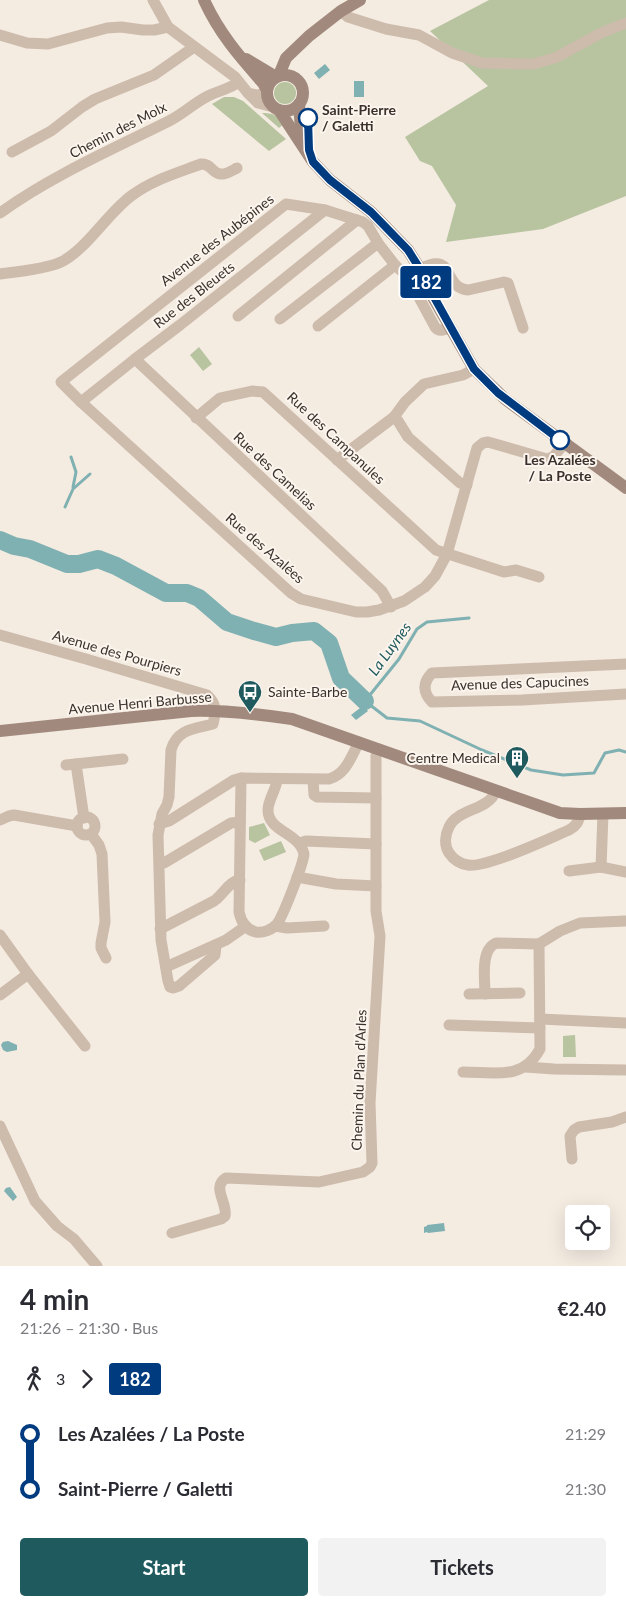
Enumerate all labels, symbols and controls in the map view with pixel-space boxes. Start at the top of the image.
street label: Chemin des Molx [66,98,169,161]
place label: Saint-Pierre / Galetti [322,101,396,134]
marker: Saint-Pierre / Galetti [298,108,318,128]
street label: Avenue des Aubépines [157,190,277,289]
street label: Rue des Bleuets [150,258,238,331]
line badge: 182 [397,266,455,298]
text: 182 [410,271,442,293]
street label: Rue des Campanules [284,388,389,487]
street label: Rue des Camelias [230,428,320,513]
marker: Les Azalées / La Poste [550,430,570,450]
place label: Les Azalées / La Poste [524,451,596,484]
street label: Rue des Azalées [223,509,308,586]
water label: La Luynes [364,618,414,678]
street label: Avenue des Pourpiers [51,626,184,679]
street label: Avenue des Capucines [451,672,589,693]
bus stop icon: Sainte-Barbe [237,679,263,713]
place label: Sainte-Barbe [268,683,347,700]
street label: Avenue Henri Barbusse [68,688,212,717]
building icon: Centre Medical [504,745,530,779]
place label: Centre Medical [407,749,500,766]
street label: Chemin du Plan d'Arles [348,1009,369,1151]
map controls [565,1205,610,1250]
button: locate [565,1205,610,1250]
text: 4 min [20,1282,89,1316]
text: €2.40 [557,1297,606,1320]
text: 21:26 – 21:30 · Bus [20,1318,158,1337]
icon: walk [20,1365,48,1393]
icon: forward [73,1365,101,1393]
text: 182 [119,1368,151,1390]
text: 3 [56,1369,65,1388]
text: Les Azalées / La Poste [58,1422,245,1445]
text: 21:29 [565,1424,606,1443]
text: Saint-Pierre / Galetti [58,1477,233,1500]
text: 21:30 [565,1479,606,1498]
button: Start [20,1538,308,1596]
button: Tickets [318,1538,606,1596]

